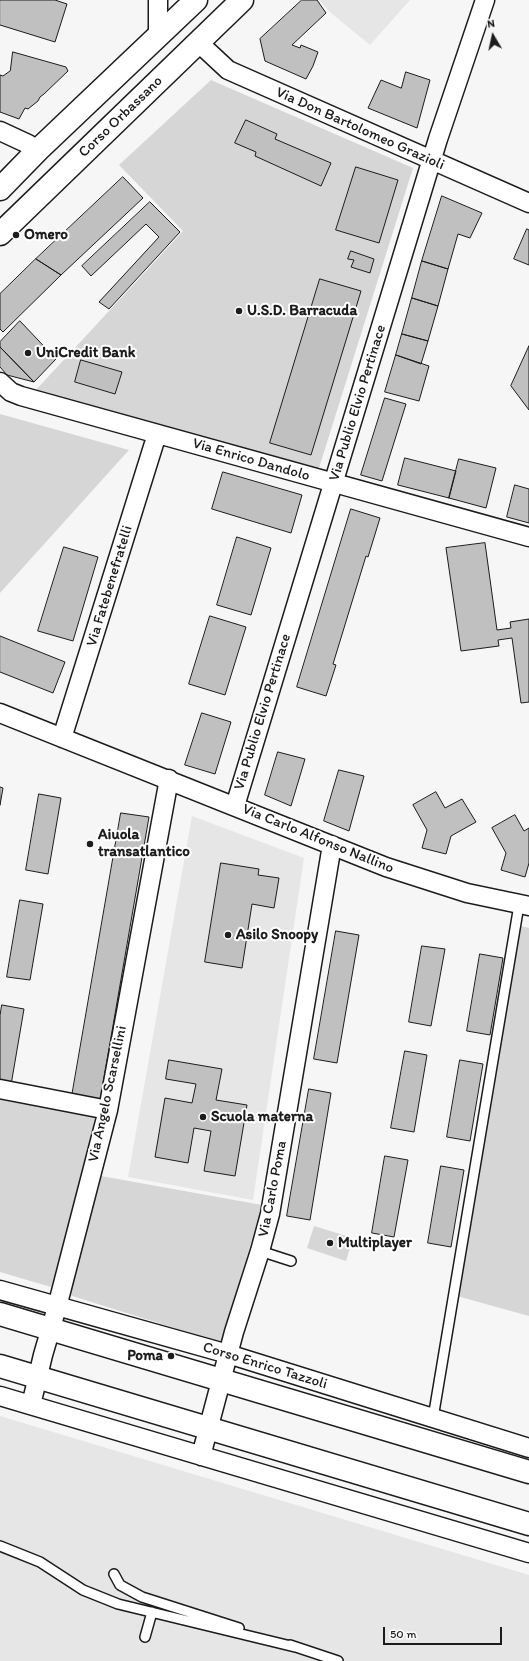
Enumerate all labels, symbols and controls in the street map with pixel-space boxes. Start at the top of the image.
north arrow [473,16,513,56]
text: N [486,17,496,31]
street label: Corso Orbassano [75,72,167,162]
street label: Via Don Bartolomeo Grazioli [273,84,447,174]
place label: Omero [24,226,68,244]
marker: Omero [11,230,21,240]
place label: U.S.D. Barracuda [247,302,357,320]
marker: U.S.D. Barracuda [234,306,244,316]
street label: Via Publio Elvio Pertinace [326,323,390,483]
place label: UniCredit Bank [36,344,135,362]
marker: UniCredit Bank [23,348,33,358]
street label: Via Enrico Dandolo [190,435,312,485]
street label: Via Fatebenefratelli [83,523,137,649]
street label: Via Publio Elvio Pertinace [231,632,295,792]
street label: Via Carlo Alfonso Nallino [240,800,396,878]
place label: Aiuola transatlantico [98,826,190,861]
marker: Aiuola transatlantico [85,839,95,849]
place label: Asilo Snoopy [236,926,318,944]
marker: Asilo Snoopy [223,930,233,940]
street label: Via Angelo Scarsellini [85,1024,131,1164]
place label: Scuola materna [211,1108,313,1126]
marker: Scuola materna [198,1112,208,1122]
street label: Via Carlo Poma [255,1139,291,1239]
place label: Multiplayer [338,1234,412,1252]
marker: Multiplayer [325,1238,335,1248]
street label: Corso Enrico Tazzoli [201,1338,329,1394]
place label: Poma [127,1347,163,1365]
marker: Poma [166,1351,176,1361]
scale bar [385,1619,504,1645]
text: 50 m [390,1627,416,1641]

